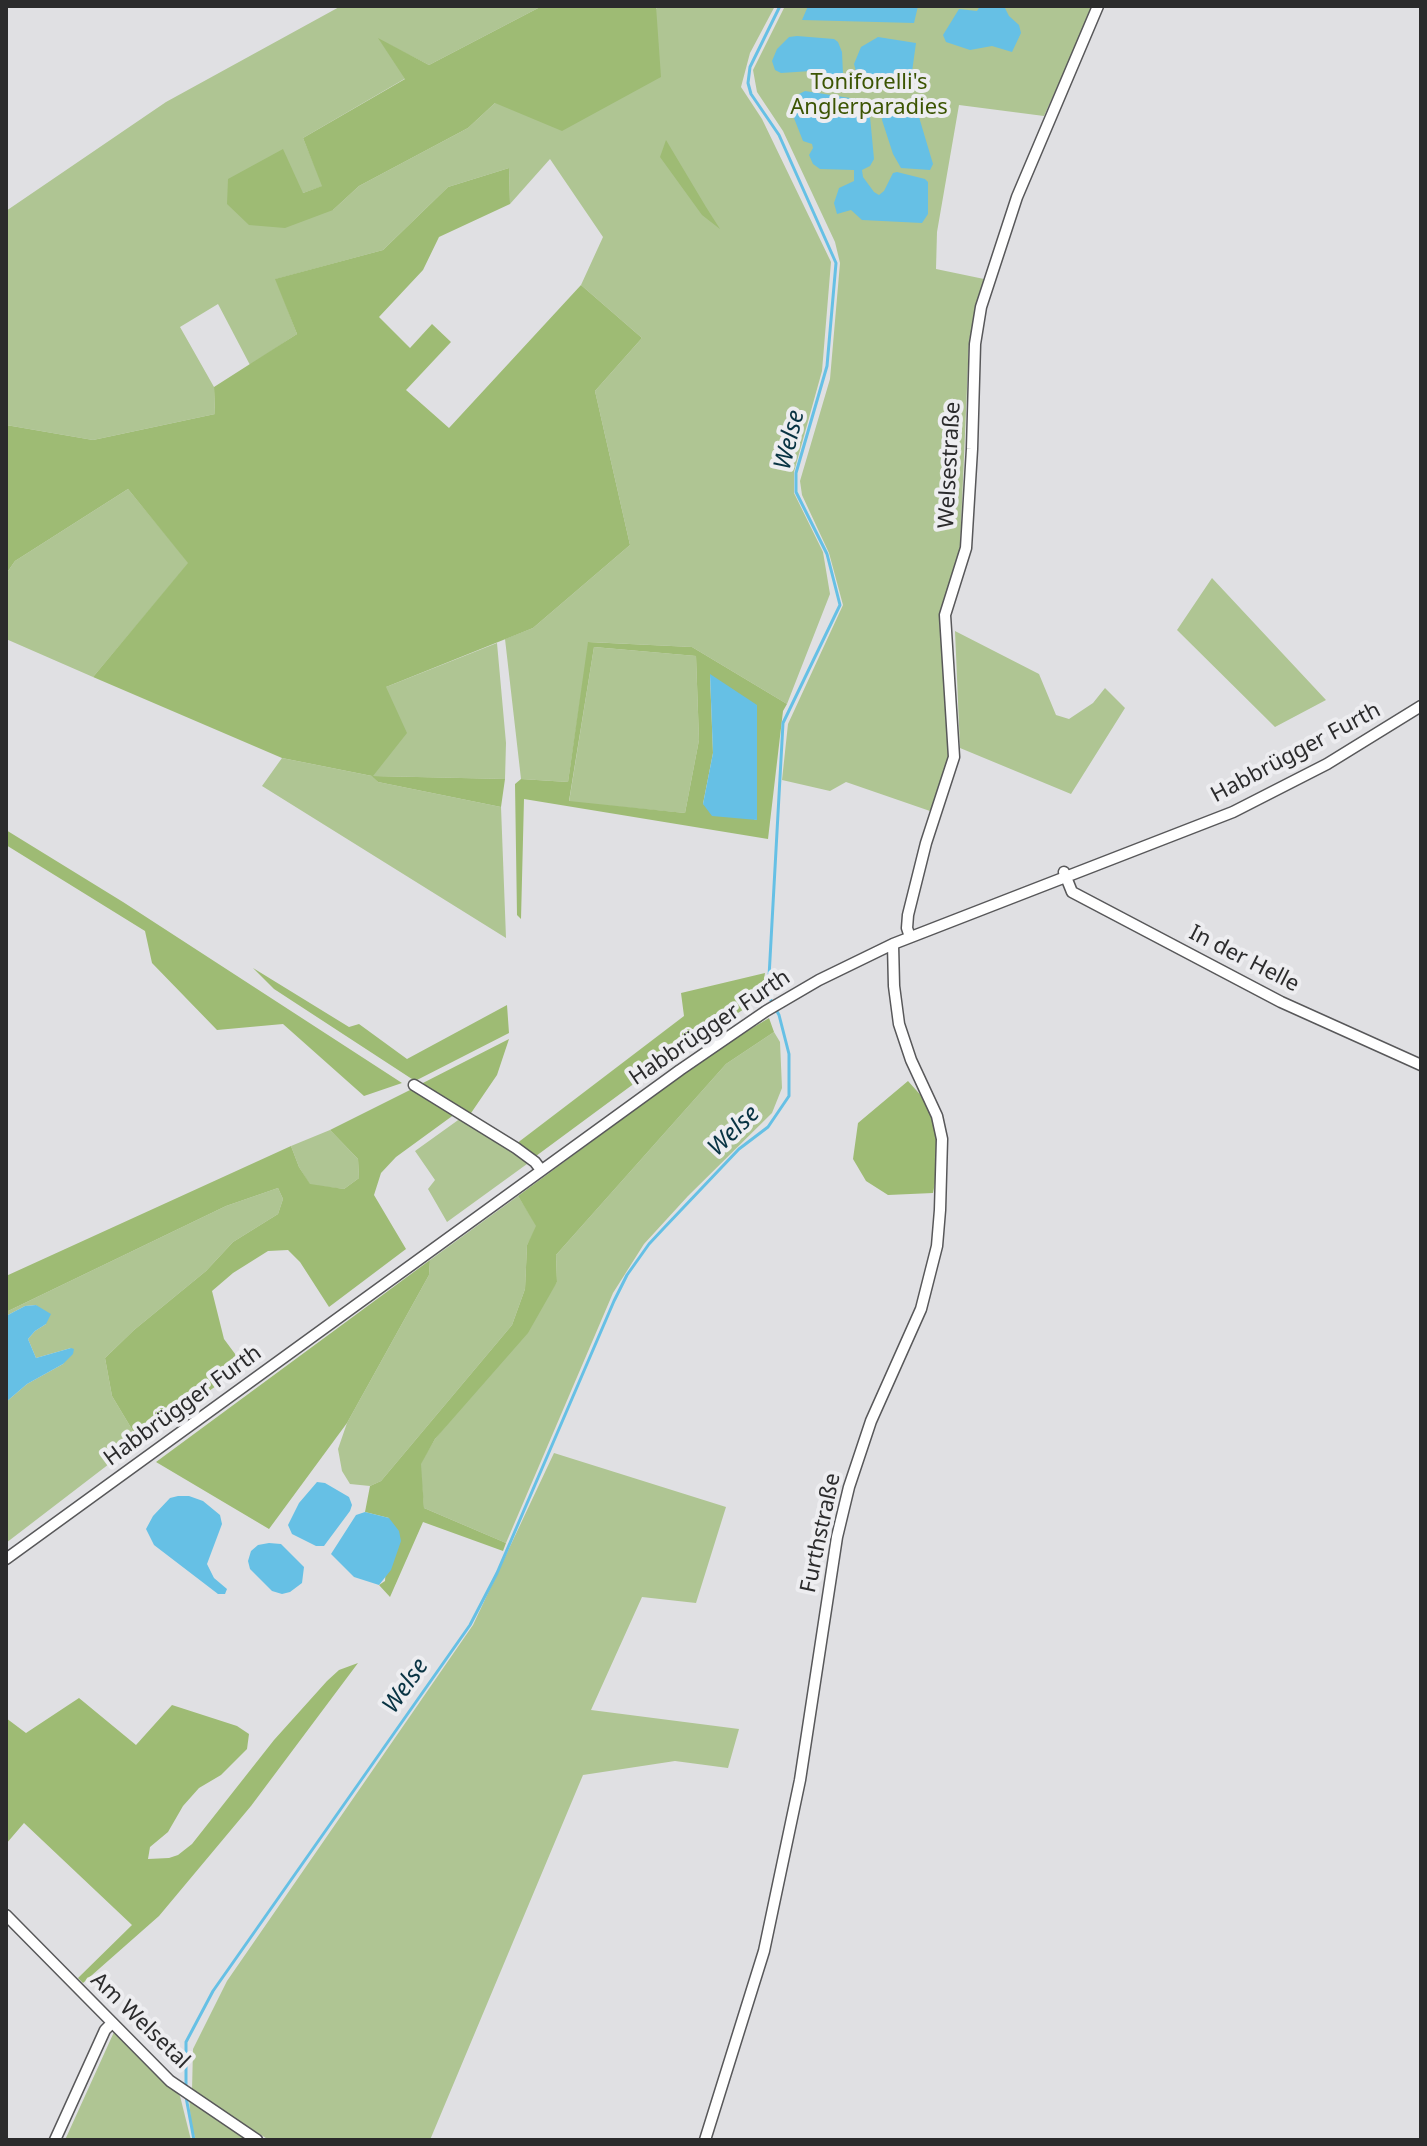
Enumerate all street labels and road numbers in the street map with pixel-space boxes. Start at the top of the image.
street label: Welsestraße [933,401,967,529]
street label: Habbrügger Furth [1207,697,1385,809]
street label: In der Helle [1185,920,1303,998]
street label: Habbrügger Furth [625,964,795,1092]
street label: Habbrügger Furth [99,1340,267,1472]
street label: Furthstraße [795,1471,847,1595]
street label: Am Welsetal [85,1967,195,2075]

